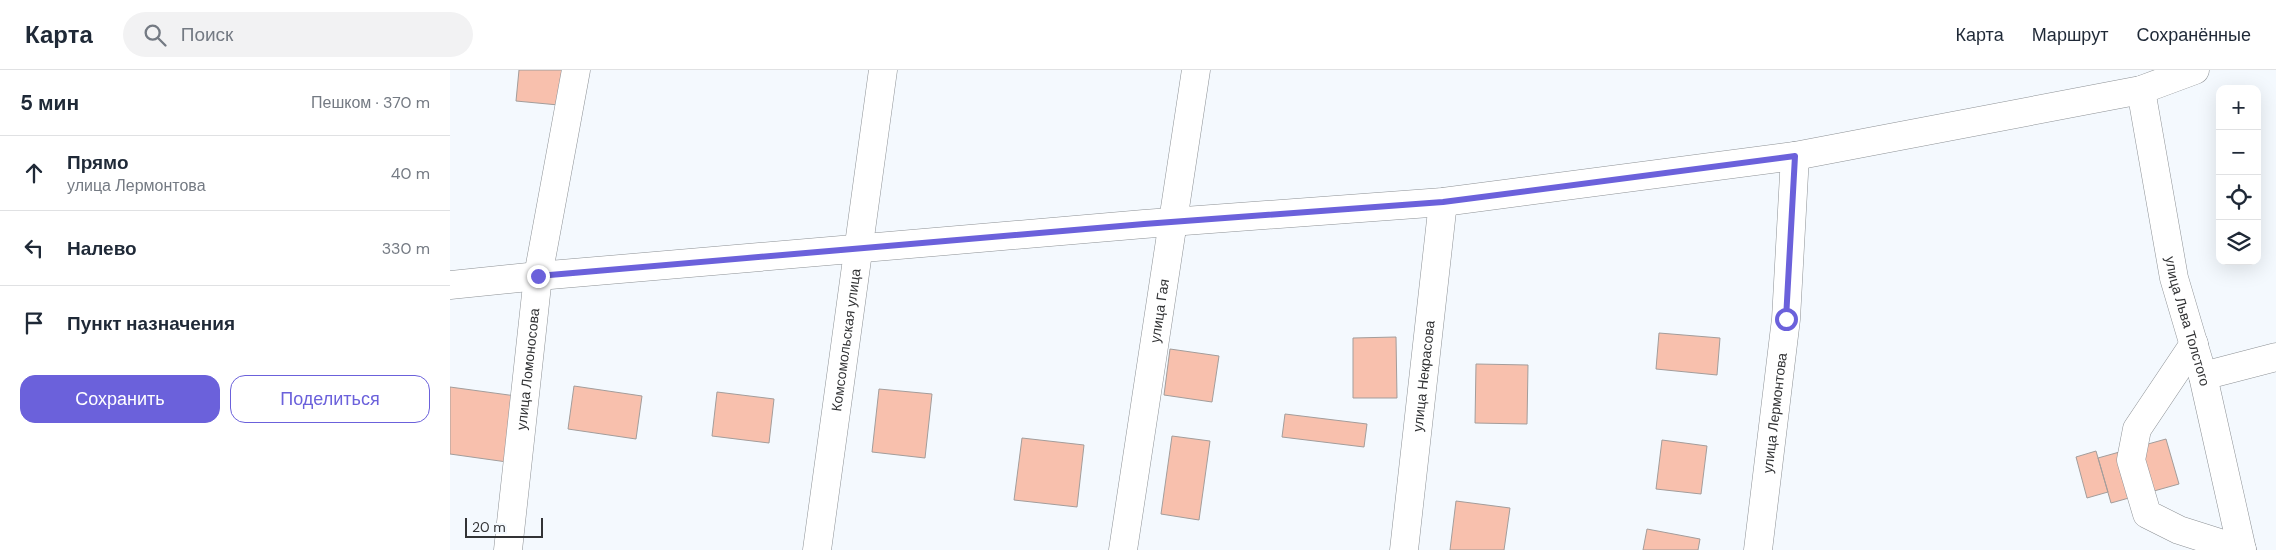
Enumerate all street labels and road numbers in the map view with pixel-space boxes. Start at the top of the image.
street label: улица Льва Толстого [2161,255,2214,388]
street label: Комсомольская улица [827,267,865,413]
street label: улица Гая [1146,278,1173,344]
street label: улица Ломоносова [512,307,543,431]
street label: улица Некрасова [1408,319,1439,433]
street label: улица Лермонтова [1758,351,1791,474]

